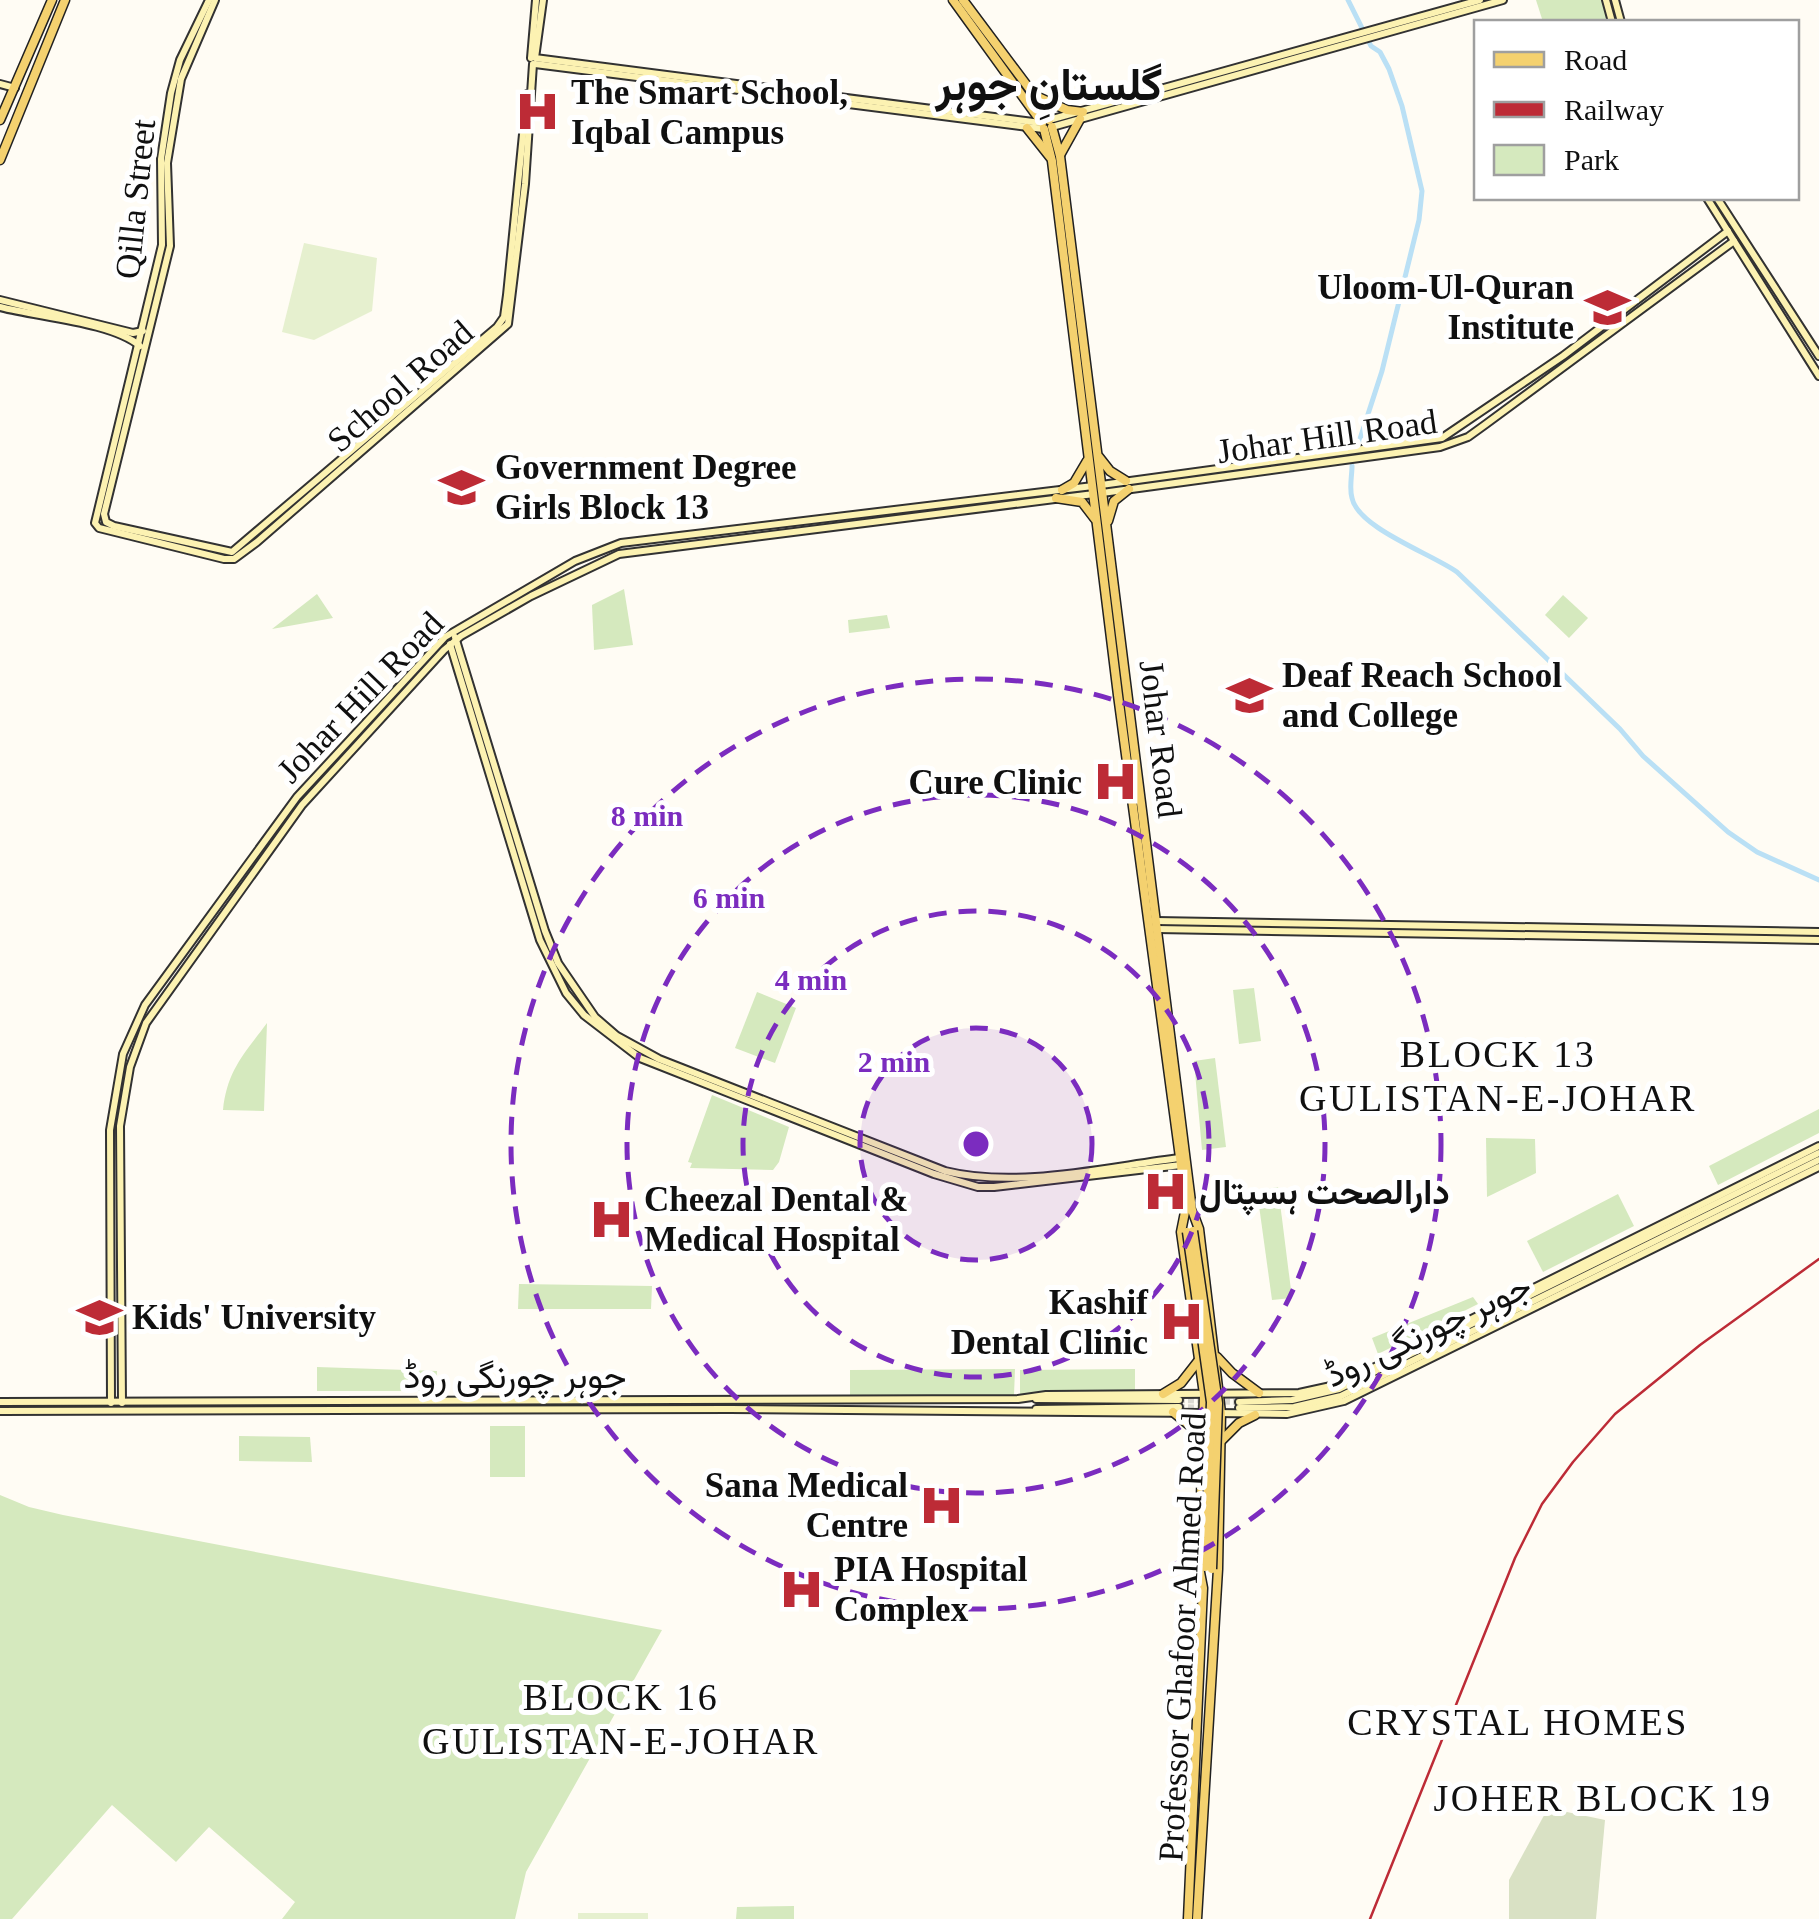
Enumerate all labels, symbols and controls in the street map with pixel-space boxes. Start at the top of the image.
legend [1474,20,1799,200]
text: Road [1564,43,1627,76]
district label: گلستانِ جوہر [934,60,1162,121]
place label: The Smart School, Iqbal Campus [571,73,848,152]
hospital icon: The Smart School, Iqbal Campus [514,88,562,136]
text: Railway [1564,93,1664,126]
street label: Qilla Street [108,117,163,281]
text: Park [1564,143,1619,176]
place label: Uloom-Ul-Quran Institute [1317,268,1574,347]
school or university icon: Uloom-Ul-Quran Institute [1583,283,1631,331]
street label: School Road [320,312,481,460]
street label: Johar Hill Road [1215,402,1440,471]
place label: Government Degree Girls Block 13 [495,448,797,527]
school or university icon: Government Degree Girls Block 13 [438,463,486,511]
street label: Johar Hill Road [269,604,452,791]
place label: Deaf Reach School and College [1282,656,1562,735]
street label: Johar Road [1131,658,1190,821]
school or university icon: Deaf Reach School and College [1225,671,1273,719]
hospital icon: Cure Clinic [1091,758,1139,806]
place label: Cure Clinic [909,763,1082,802]
text: 8 min [611,799,684,832]
text: 6 min [693,881,766,914]
text: 4 min [775,963,848,996]
district label: BLOCK 13 GULISTAN-E-JOHAR [1299,1033,1697,1119]
text: 2 min [858,1045,931,1078]
centre of rings [958,1126,994,1162]
hospital icon: دارالصحت ہسپتال [1142,1168,1190,1216]
place label: دارالصحت ہسپتال [1199,1173,1450,1216]
place label: Cheezal Dental & Medical Hospital [644,1180,908,1259]
hospital icon: Cheezal Dental & Medical Hospital [587,1195,635,1243]
street label: جوہر چورنگی روڈ [1319,1266,1539,1399]
place label: Kashif Dental Clinic [951,1283,1148,1362]
school or university icon: Kids' University [75,1293,123,1341]
place label: Kids' University [132,1298,377,1337]
hospital icon: Kashif Dental Clinic [1157,1298,1205,1346]
street label: جوہر چورنگی روڈ [404,1357,626,1400]
street label: Professor Ghafoor Ahmed Road [1151,1411,1214,1863]
place label: Sana Medical Centre [705,1466,908,1545]
hospital icon: Sana Medical Centre [917,1481,965,1529]
place label: PIA Hospital Complex [834,1550,1028,1629]
hospital icon: PIA Hospital Complex [777,1565,825,1613]
district label: BLOCK 16 GULISTAN-E-JOHAR [422,1676,820,1762]
district label: CRYSTAL HOMES [1347,1701,1689,1743]
district label: JOHER BLOCK 19 [1433,1777,1773,1819]

